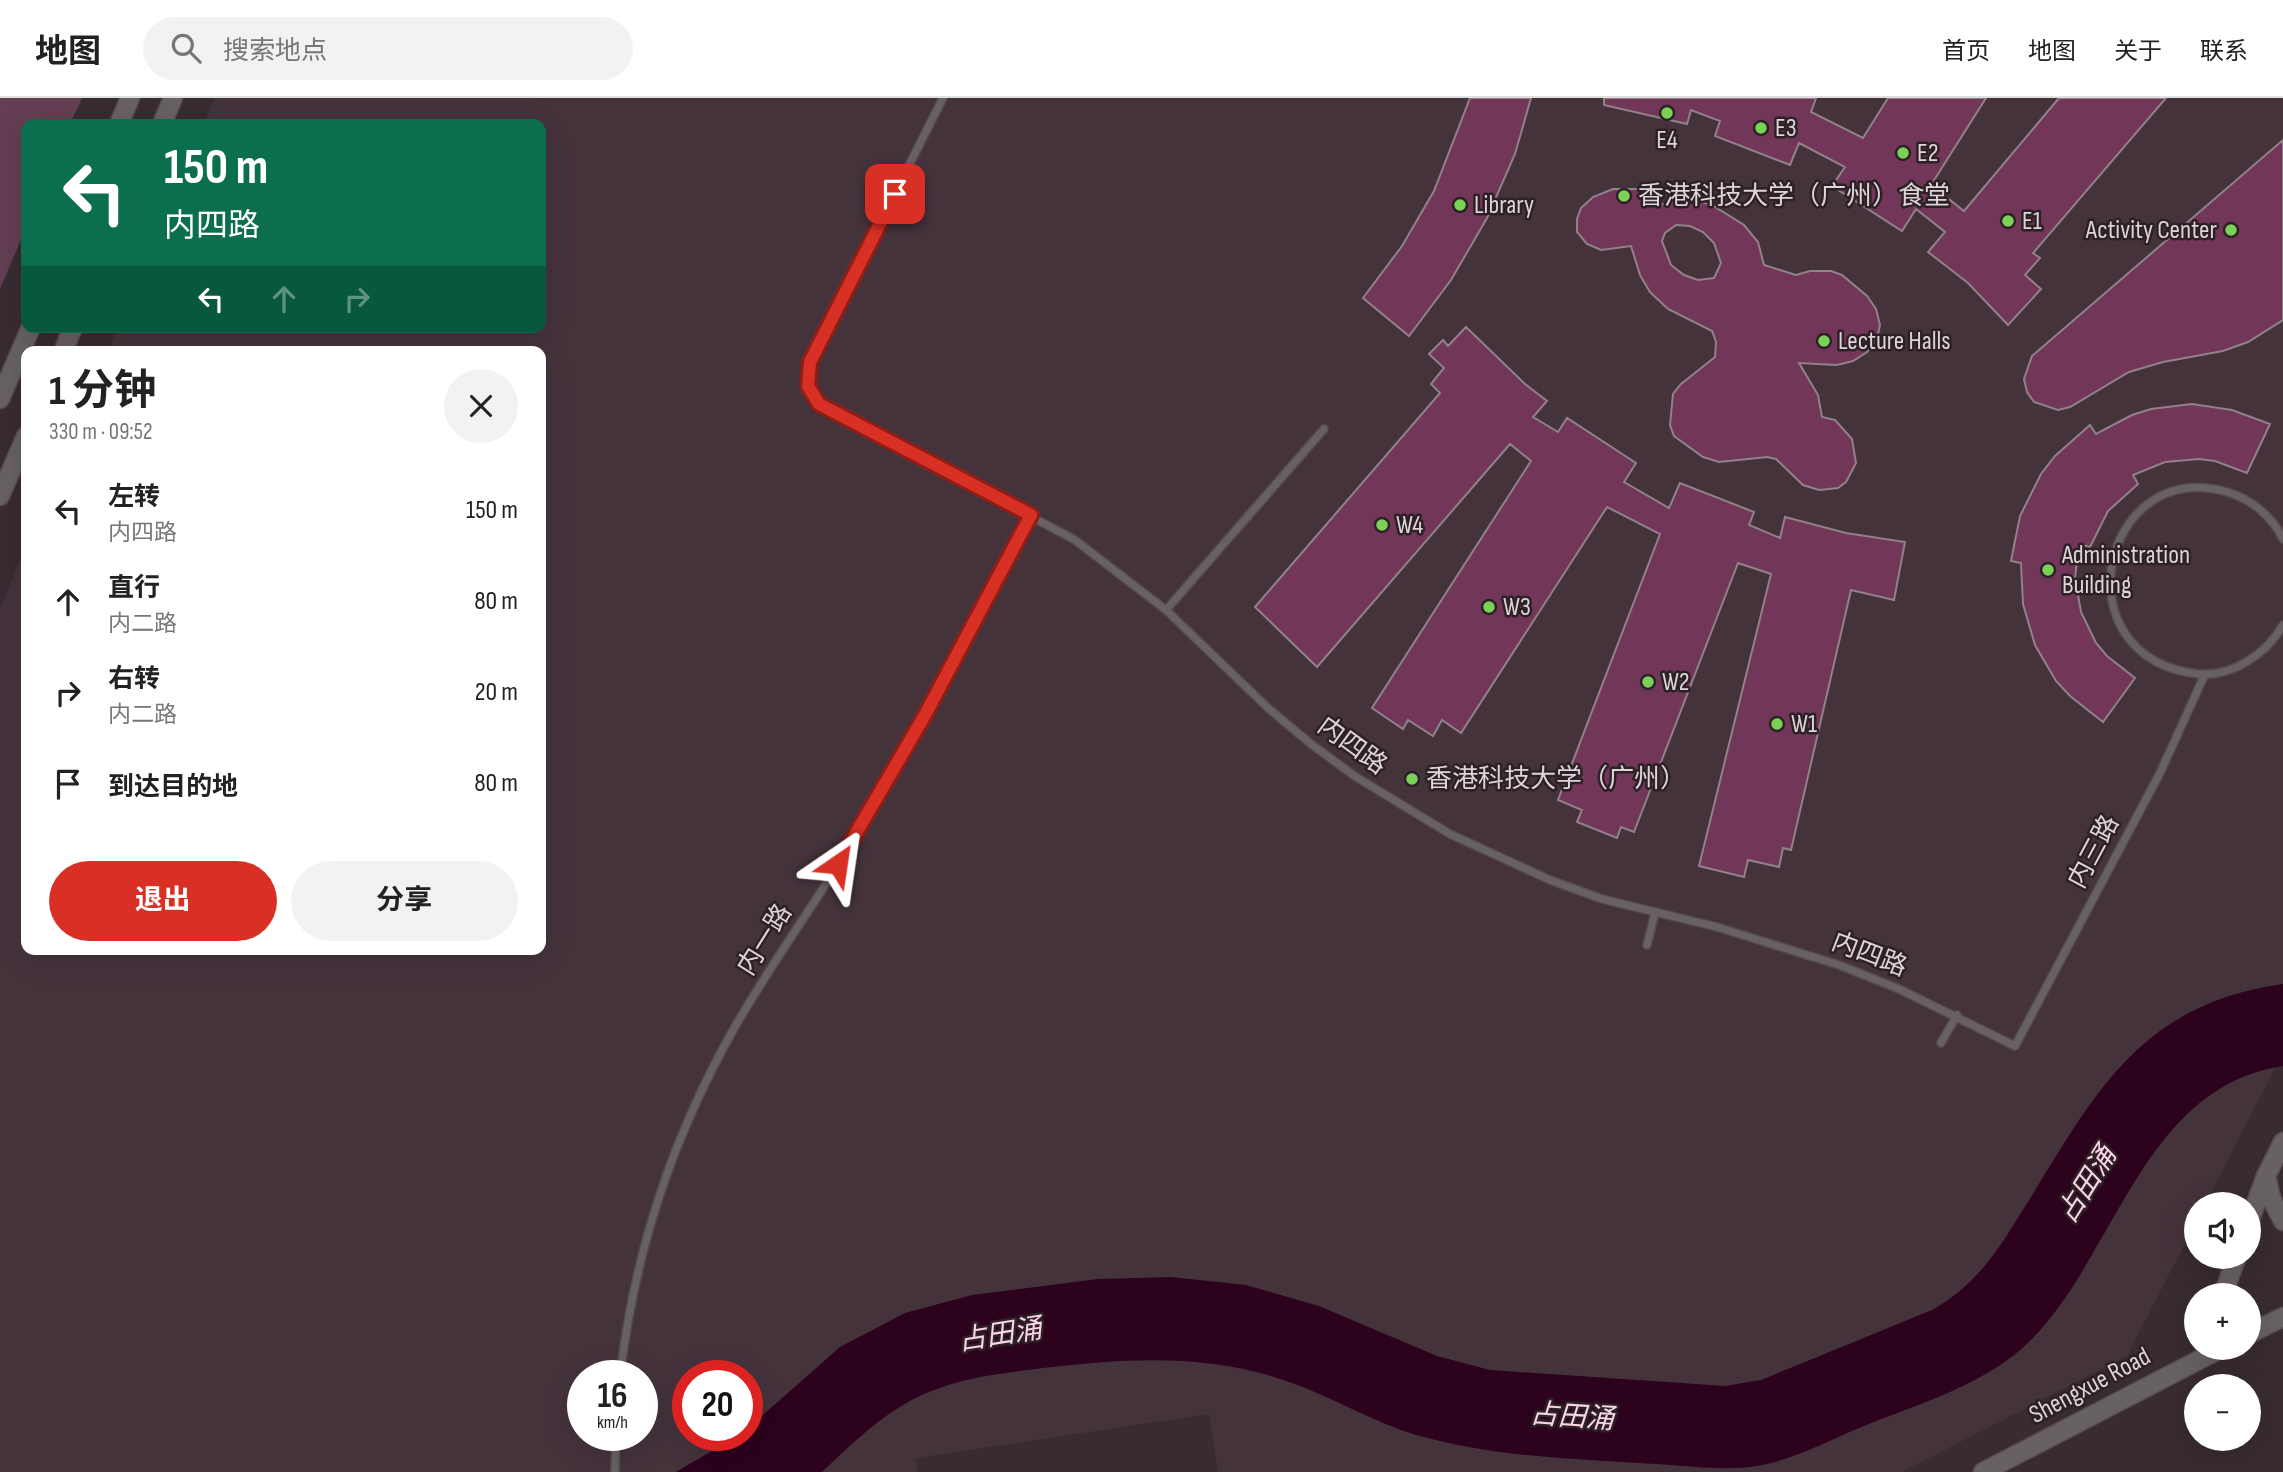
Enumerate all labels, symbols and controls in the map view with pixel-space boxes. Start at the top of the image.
search box [143,17,633,80]
icon: search [167,29,205,67]
text: 地图 [35,32,101,72]
text: 搜索地点 [223,36,327,67]
text: 首页 [1942,37,1990,66]
text: 地图 [2028,37,2076,66]
text: 关于 [2114,37,2162,66]
text: 联系 [2200,37,2248,66]
marker: E4 [1659,105,1675,121]
place label: E3 [1775,113,1797,144]
marker: E3 [1753,120,1769,136]
place label: E4 [1656,125,1678,156]
place label: E2 [1917,138,1938,169]
text: 150 m [164,139,268,198]
marker: E2 [1895,145,1911,161]
icon: left [49,147,140,238]
pin [865,164,925,224]
icon: arrive [876,175,914,213]
place label: 香港科技大学（广州）食堂 [1638,181,1950,212]
marker: 香港科技大学（广州）食堂 [1616,188,1632,204]
place label: Library [1474,190,1534,221]
marker: Library [1452,197,1468,213]
place label: E1 [2022,206,2042,237]
text: 内四路 [164,207,260,246]
marker: E1 [2000,213,2016,229]
place label: Activity Center [2085,215,2218,246]
marker: Activity Center [2223,222,2239,238]
icon: left [192,280,230,318]
icon: ahead [265,280,303,318]
icon: right [338,280,376,318]
place label: Lecture Halls [1838,326,1951,357]
marker: Lecture Halls [1816,333,1832,349]
text: 1 分钟 [49,366,156,417]
button: close [444,369,518,443]
text: 330 m · 09:52 [49,418,152,446]
text: 左转 [108,482,160,513]
icon: left [49,492,87,530]
text: 150 m [466,495,518,526]
place label: W4 [1396,510,1423,541]
marker: W4 [1374,517,1390,533]
text: 内四路 [108,519,177,547]
place label: Administration Building [2061,540,2190,601]
marker: Administration Building [2040,562,2056,578]
text: 直行 [108,573,160,604]
icon: ahead [49,583,87,621]
text: 80 m [474,586,518,617]
place label: W3 [1503,592,1531,623]
marker: W3 [1481,599,1497,615]
text: 内二路 [108,610,177,638]
text: 右转 [108,664,160,695]
place label: W2 [1662,667,1689,698]
icon: right [49,674,87,712]
marker: W2 [1640,674,1656,690]
text: 20 m [475,677,518,708]
text: 内二路 [108,701,177,729]
place label: W1 [1791,709,1817,740]
street label: 内四路 [1311,711,1393,781]
marker: W1 [1769,716,1785,732]
place label: 香港科技大学（广州） [1426,764,1686,795]
icon: arrive [49,765,87,803]
text: 80 m [474,768,518,799]
marker: 香港科技大学（广州） [1404,771,1420,787]
text: 到达目的地 [108,772,238,803]
street label: 内三路 [2062,810,2126,894]
position arrow [801,827,875,901]
button: 退出 [49,861,277,941]
button: 分享 [291,861,518,941]
street label: 内一路 [731,899,799,981]
street label: 内四路 [1827,927,1911,983]
water label: 占田涌 [2051,1138,2125,1229]
map controls [2184,1192,2261,1451]
button: sound [2184,1192,2261,1269]
button: + [2184,1283,2261,1360]
water label: 占田涌 [956,1312,1047,1358]
street label: Shengxue Road [2024,1341,2156,1431]
speed limit sign: 20 [672,1360,763,1451]
button: − [2184,1374,2261,1451]
text: 16 [597,1375,628,1418]
water label: 占田涌 [1529,1398,1618,1437]
text: km/h [597,1412,628,1433]

